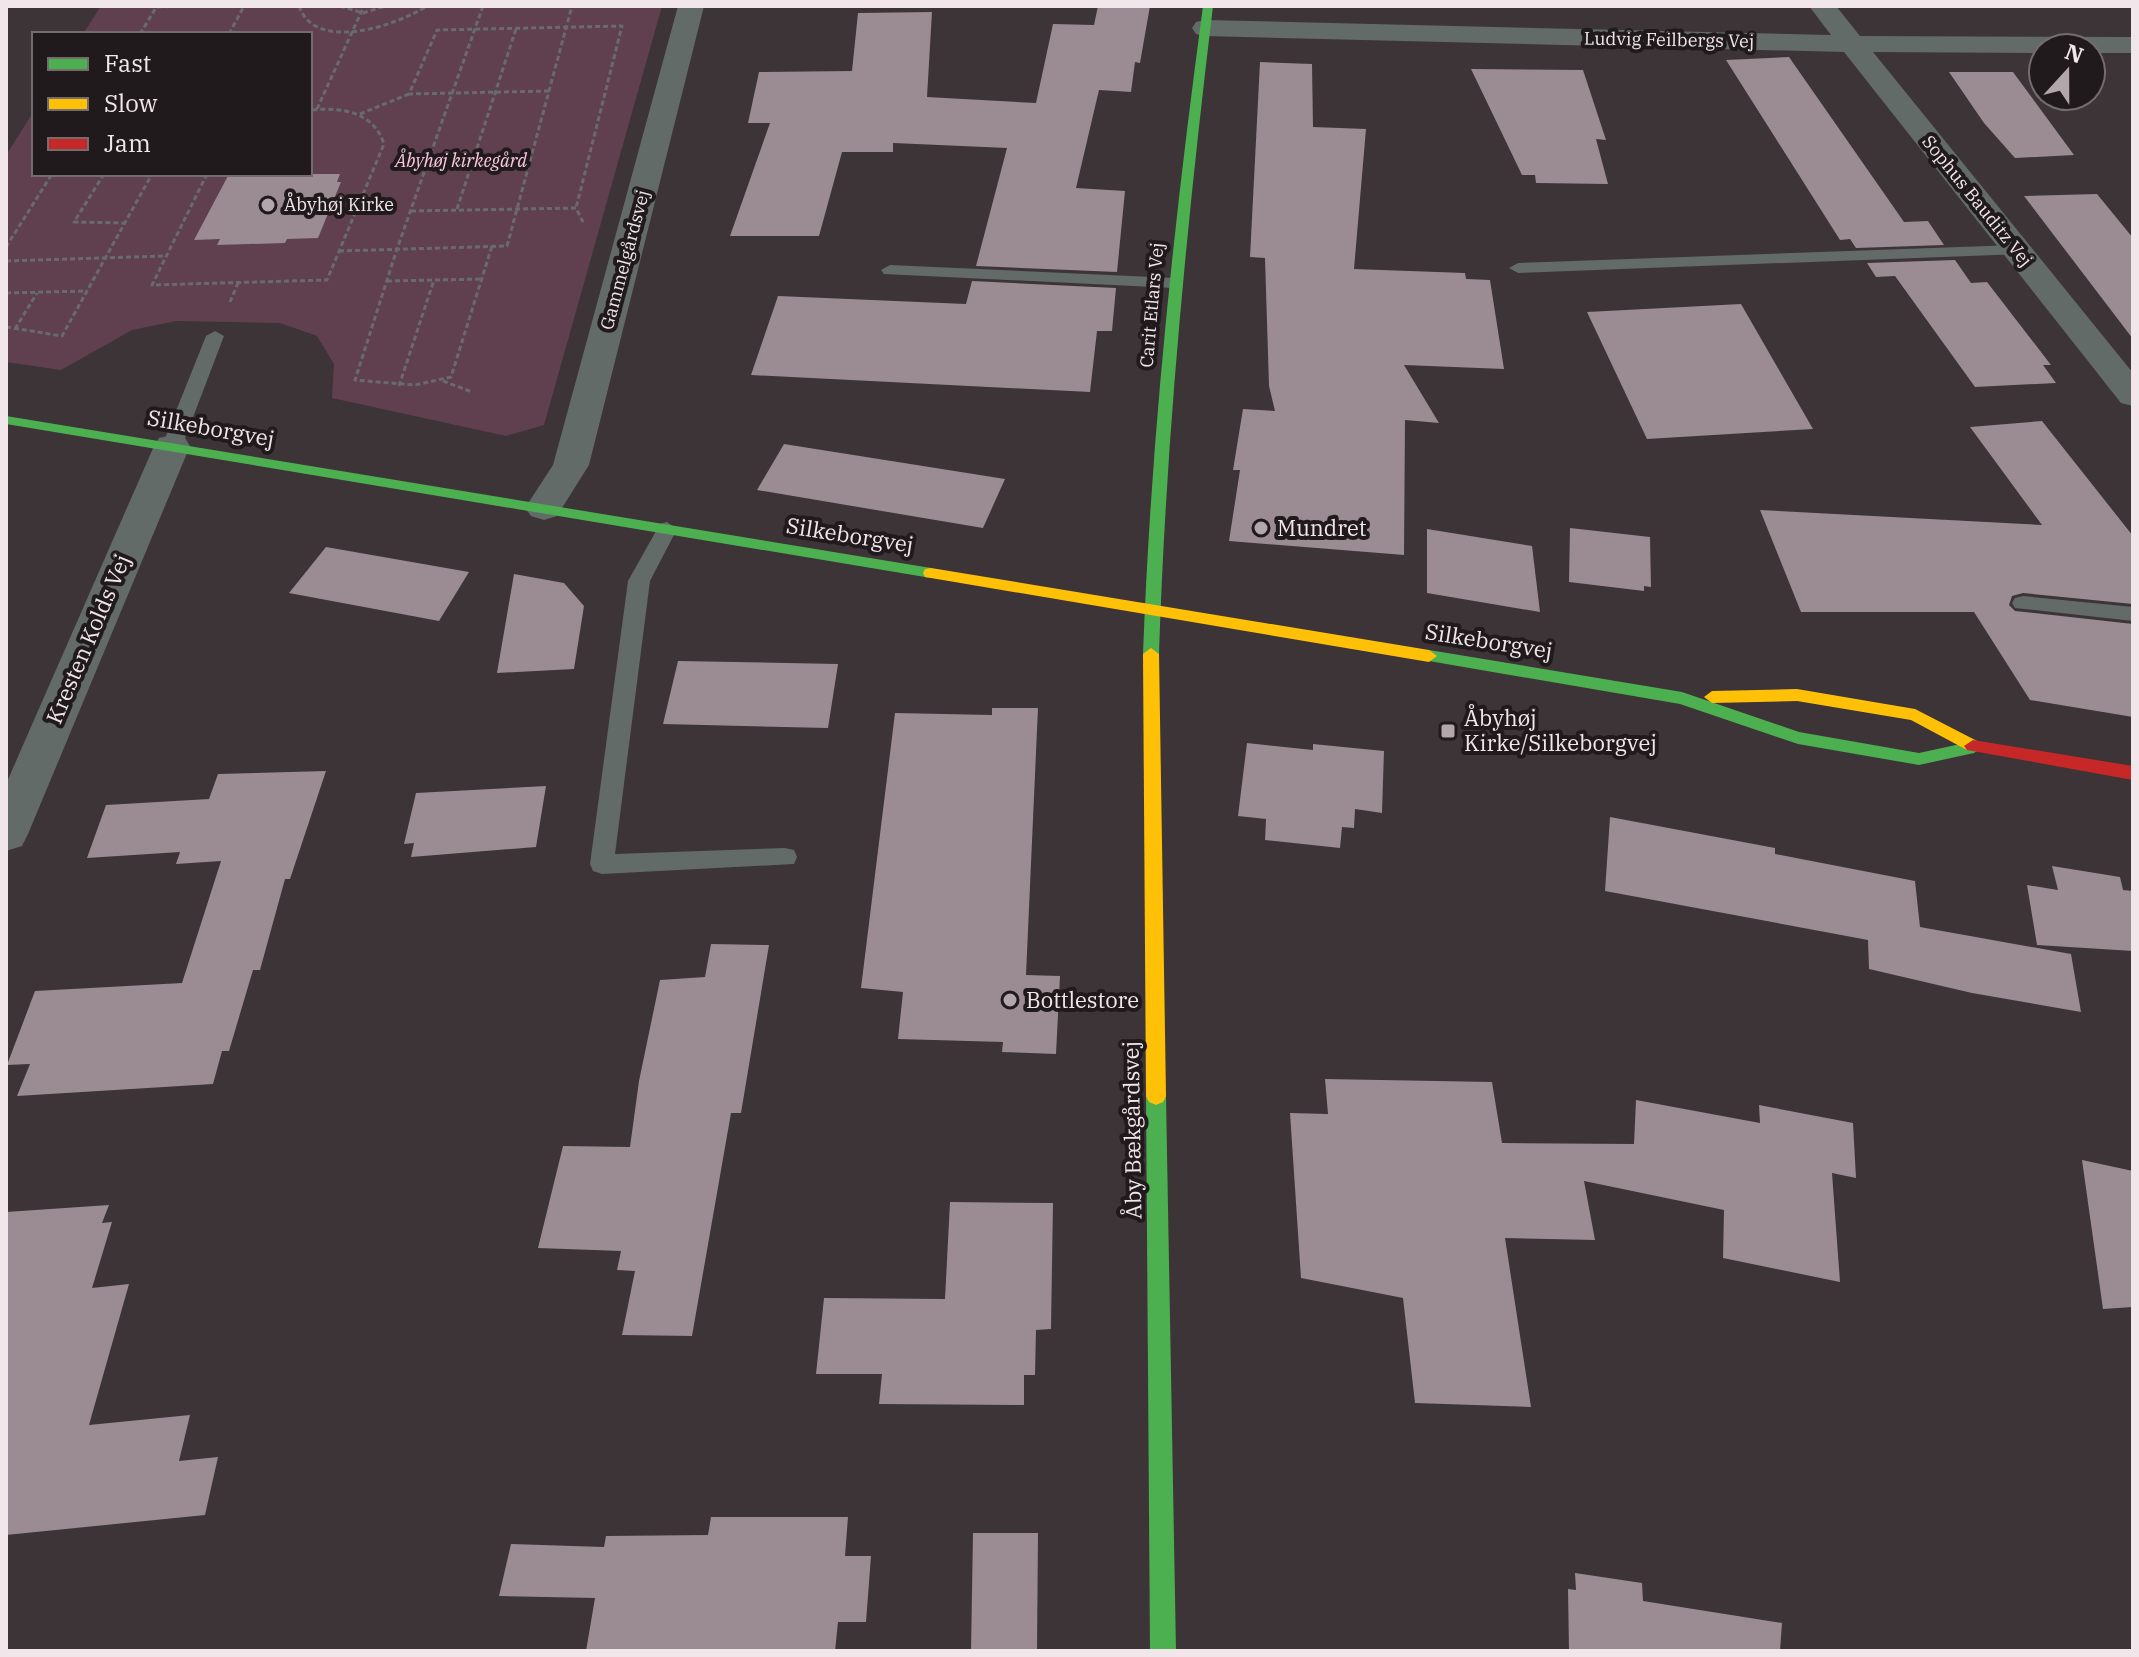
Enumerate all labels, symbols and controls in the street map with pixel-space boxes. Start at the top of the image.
street label: Ludvig Feilbergs Vej [1584,27,1754,52]
legend [32,32,312,176]
north arrow [2027,32,2107,112]
text: N [2061,36,2088,70]
text: Fast [104,47,151,79]
text: Slow [104,87,158,119]
text: Jam [104,127,151,159]
street label: Sophus Bauditz Vej [1917,130,2037,271]
park label: Åbyhøj kirkegård [394,148,527,172]
street label: Gammelgårdsvej [595,187,654,332]
place label: Åbyhøj Kirke [284,192,394,216]
marker: Åbyhøj Kirke [259,196,277,214]
street label: Carit Etlars Vej [1135,241,1168,369]
street label: Silkeborgvej [145,402,277,453]
street label: Silkeborgvej [784,510,916,559]
place label: Mundret [1277,513,1367,542]
marker: Mundret [1252,519,1270,537]
street label: Kresten Kolds Vej [39,550,136,728]
street label: Silkeborgvej [1423,616,1555,665]
place label: Åbyhøj Kirke/Silkeborgvej [1464,703,1657,757]
marker: Åbyhøj Kirke/Silkeborgvej [1439,722,1457,740]
place label: Bottlestore [1026,985,1139,1014]
marker: Bottlestore [1001,991,1019,1009]
street label: Åby Bækgårdsvej [1115,1041,1148,1219]

